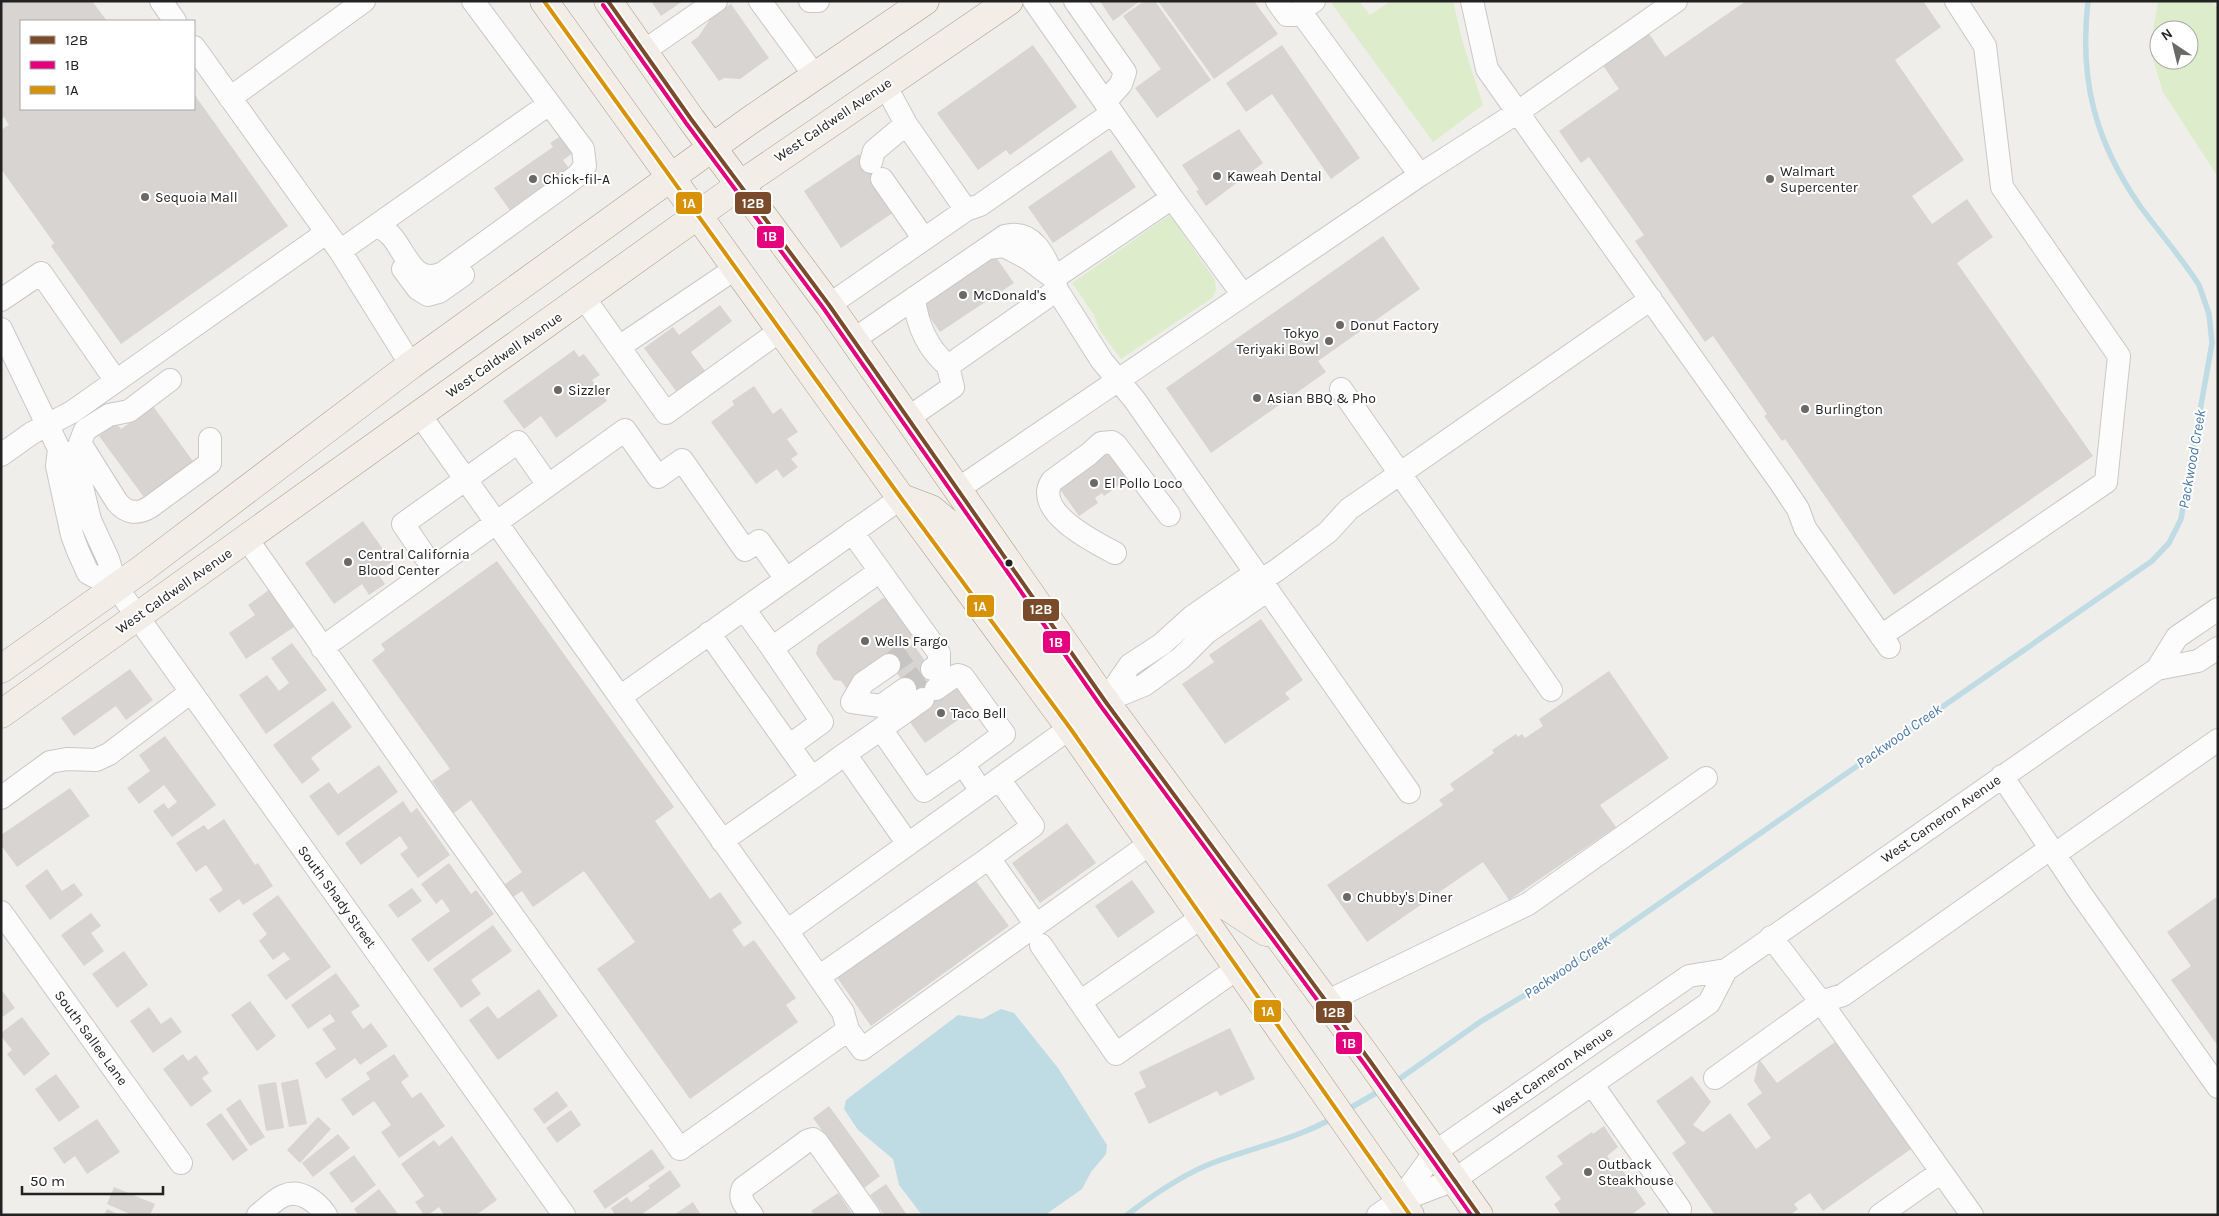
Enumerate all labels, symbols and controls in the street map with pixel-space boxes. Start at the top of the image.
legend [20,20,195,110]
north arrow [2149,20,2199,70]
text: N [2158,25,2176,45]
text: 12B [65,31,88,49]
text: 1B [65,56,79,74]
street label: West Caldwell Avenue [771,74,895,166]
text: 1A [65,81,79,99]
place label: Walmart Supercenter [1780,163,1859,196]
place label: Kaweah Dental [1227,168,1322,185]
marker: Kaweah Dental [1211,170,1223,182]
place label: Chick-fil-A [543,171,610,188]
marker: Chick-fil-A [527,173,539,185]
marker: Walmart Supercenter [1764,173,1776,185]
place label: Sequoia Mall [155,189,238,206]
marker: Sequoia Mall [139,191,151,203]
line badge: 1A [675,191,703,215]
line badge: 12B [734,191,772,215]
text: 1A [682,195,696,212]
text: 12B [742,195,764,212]
line badge: 1B [756,225,785,249]
text: 1B [763,228,777,245]
place label: McDonald's [973,287,1047,304]
marker: McDonald's [957,289,969,301]
street label: West Caldwell Avenue [442,308,566,402]
place label: Donut Factory [1350,317,1439,334]
marker: Donut Factory [1334,319,1346,331]
place label: Tokyo Teriyaki Bowl [1237,325,1319,358]
marker: Tokyo Teriyaki Bowl [1323,335,1335,347]
place label: Sizzler [568,382,611,399]
marker: Sizzler [552,384,564,396]
place label: Asian BBQ & Pho [1267,390,1376,407]
marker: Asian BBQ & Pho [1251,392,1263,404]
place label: Burlington [1815,401,1883,418]
marker: Burlington [1799,403,1811,415]
water label: Packwood Creek [2174,408,2210,510]
place label: El Pollo Loco [1104,475,1182,492]
marker: El Pollo Loco [1088,477,1100,489]
street label: West Caldwell Avenue [112,544,236,638]
place label: Central California Blood Center [358,546,470,579]
marker: Central California Blood Center [342,556,354,568]
unlabelled marker [1004,558,1014,568]
line badge: 1A [966,594,995,618]
text: 1A [973,598,987,615]
line badge: 12B [1022,598,1060,622]
text: 12B [1030,601,1052,618]
line badge: 1B [1042,630,1071,654]
place label: Wells Fargo [875,633,948,650]
text: 1B [1049,634,1063,651]
marker: Wells Fargo [859,635,871,647]
water label: Packwood Creek [1853,700,1946,772]
place label: Taco Bell [951,705,1006,722]
marker: Taco Bell [935,707,947,719]
street label: West Cameron Avenue [1878,771,2004,867]
street label: South Shady Street [294,842,380,952]
place label: Chubby's Diner [1357,889,1453,906]
marker: Chubby's Diner [1341,891,1353,903]
water label: Packwood Creek [1520,931,1614,1003]
street label: South Sallee Lane [51,987,131,1089]
line badge: 1A [1253,999,1282,1023]
line badge: 12B [1315,1000,1353,1024]
text: 1A [1261,1003,1275,1020]
text: 12B [1323,1004,1345,1021]
street label: West Cameron Avenue [1490,1023,1616,1119]
line badge: 1B [1335,1031,1363,1055]
text: 1B [1342,1035,1356,1052]
place label: Outback Steakhouse [1598,1156,1674,1189]
scale bar [22,1164,164,1196]
marker: Outback Steakhouse [1582,1166,1594,1178]
text: 50 m [30,1172,65,1190]

